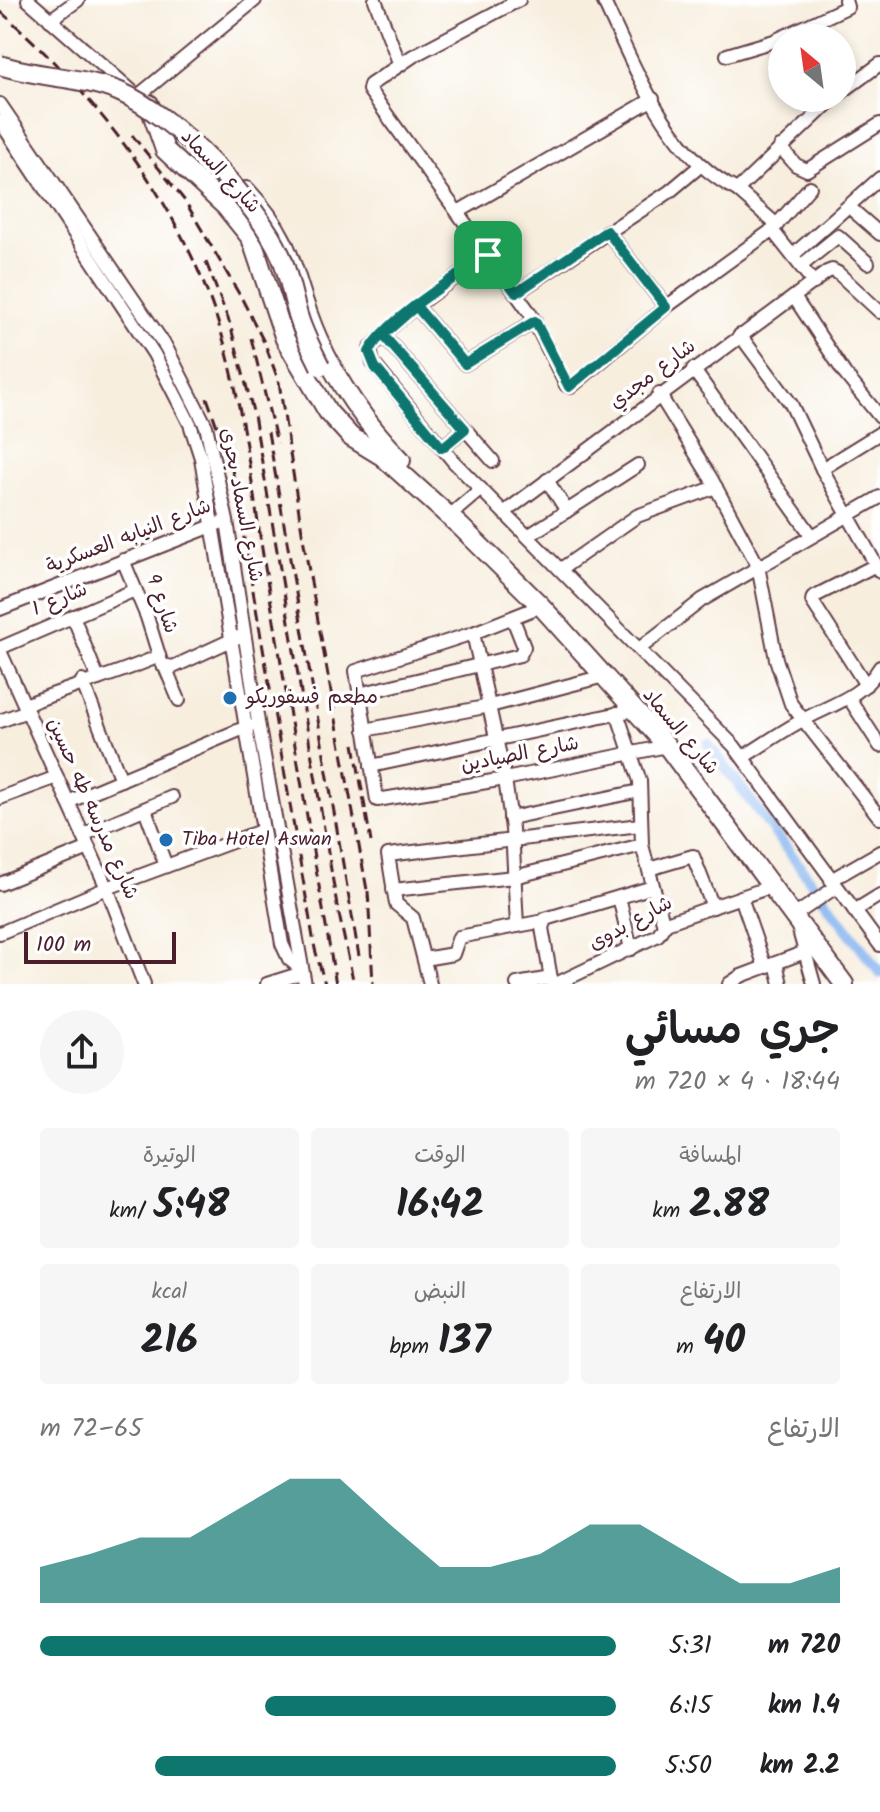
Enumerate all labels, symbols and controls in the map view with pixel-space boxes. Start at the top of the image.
north arrow [768,24,856,112]
map controls [768,24,856,112]
street label: شارع السماد [172,122,268,222]
pin [454,221,522,289]
icon: arrive [466,233,510,277]
street label: شارع مجدي [603,332,703,418]
street label: شارع السماد بحرى [210,425,272,585]
street label: شارع النيابه العسكرية [42,491,216,583]
street label: شارع 9 [136,570,186,638]
street label: شارع 1 [27,574,93,626]
street label: شارع السماد [634,681,726,783]
place label: مطعم فسفوريكو [245,682,378,714]
marker: مطعم فسفوريكو [221,689,239,707]
street label: شارع مدرسه طه حسين [38,713,146,905]
street label: شارع الصيادين [458,728,582,782]
place label: Tiba Hotel Aswan [182,824,332,856]
marker: Tiba Hotel Aswan [157,831,175,849]
street label: شارع بدوى [583,888,679,960]
scale bar [24,928,176,964]
text: 100 m [36,928,91,963]
text: جري مسائي [625,996,840,1066]
button: share [40,1010,124,1094]
text: 18:44 · 4 × 720 m [635,1061,840,1103]
text: الوتيرة [143,1139,196,1174]
text: الوقت [414,1139,466,1174]
text: المسافة [679,1139,742,1174]
text: 5:48 [154,1174,229,1238]
text: 16:42 [396,1174,484,1238]
text: 2.88 [689,1174,769,1238]
text: /km [109,1194,154,1229]
text: km [652,1194,689,1229]
text: kcal [151,1275,187,1310]
text: النبض [414,1275,466,1310]
text: الارتفاع [680,1275,742,1310]
text: 216 [141,1310,198,1374]
text: 137 [438,1310,491,1374]
text: 40 [703,1310,745,1374]
text: bpm [389,1330,438,1365]
text: m [676,1330,703,1365]
text: 65–72 m [40,1408,143,1450]
text: الارتفاع [767,1409,840,1451]
text: 5:31 [669,1625,712,1667]
text: 720 m [768,1625,840,1667]
text: 6:15 [669,1685,712,1727]
text: 1.4 km [768,1685,840,1727]
text: 5:50 [665,1745,712,1787]
text: 2.2 km [759,1745,840,1787]

